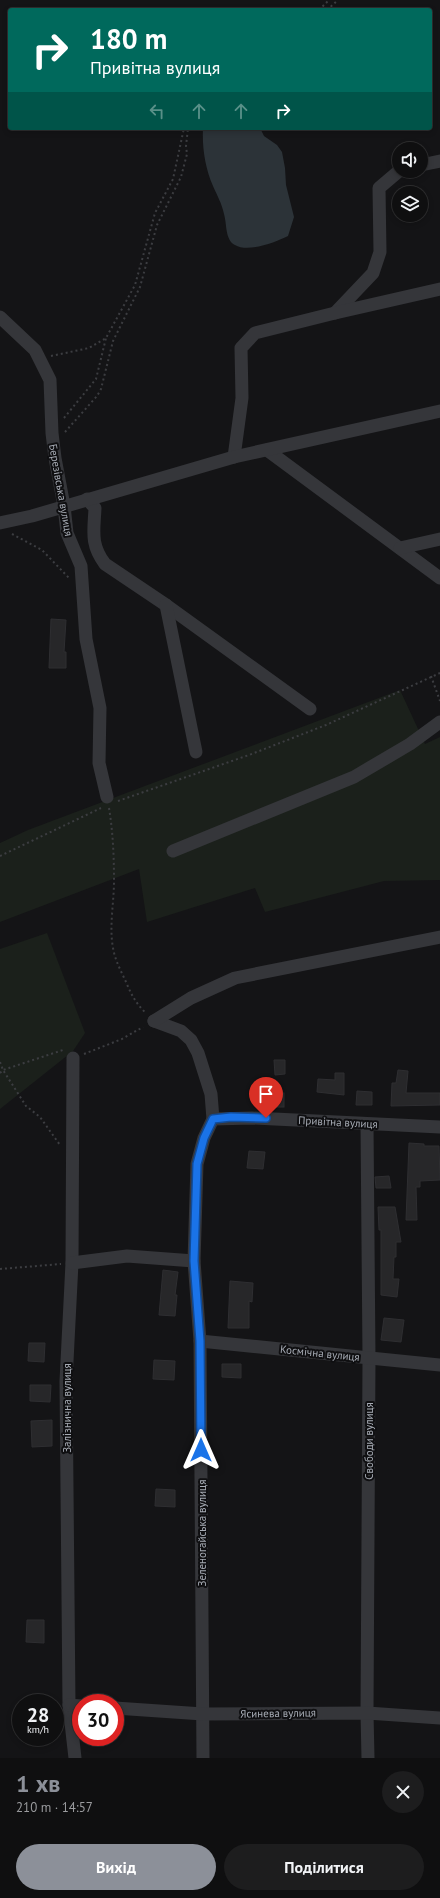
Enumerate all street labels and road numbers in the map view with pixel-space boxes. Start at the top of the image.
street label: Березівська вулиця [46,443,76,537]
street label: Привітна вулиця [298,1113,378,1131]
street label: Космічна вулиця [280,1342,360,1364]
street label: Залізнична вулиця [60,1363,74,1453]
street label: Свободи вулиця [362,1402,376,1480]
street label: Зеленогайська вулиця [195,1480,209,1586]
street label: Ясинева вулиця [240,1705,316,1721]

